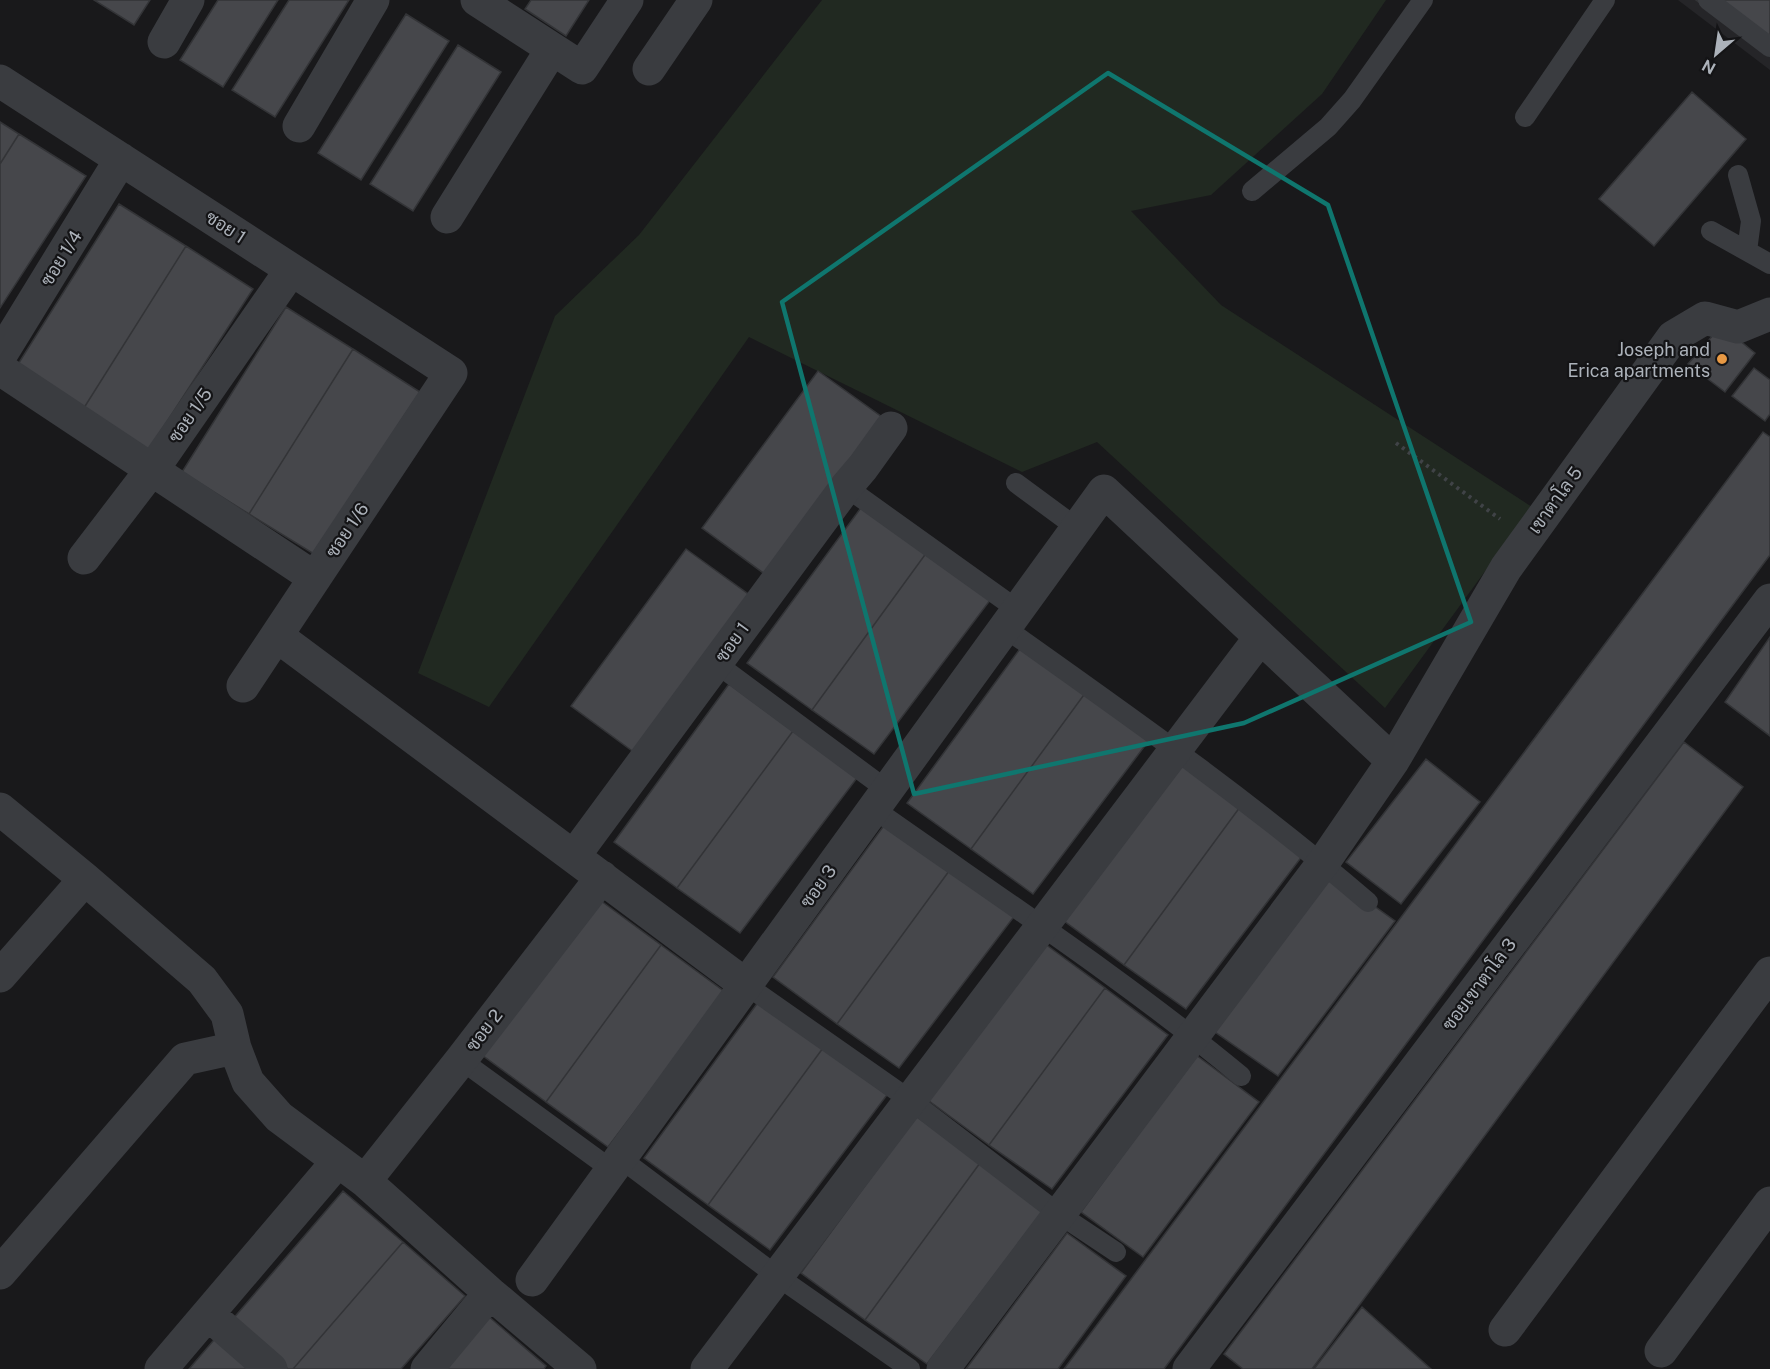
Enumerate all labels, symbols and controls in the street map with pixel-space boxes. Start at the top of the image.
north arrow [1686,24,1746,84]
text: N [1699,55,1719,78]
street label: ซอย 1 [202,206,250,248]
street label: ซอย 1/4 [36,226,86,290]
place label: Joseph and Erica apartments [1567,339,1710,381]
marker: Joseph and Erica apartments [1715,352,1729,366]
street label: ซอย 1/5 [164,384,216,446]
street label: เขาตาโล 5 [1522,461,1586,538]
street label: ซอย 1/6 [321,499,373,561]
street label: ซอย 1 [711,618,753,666]
street label: ซอย 3 [795,861,841,911]
street label: ซอยเขาตาโล 3 [1436,933,1520,1034]
street label: ซอย 2 [461,1005,507,1055]

